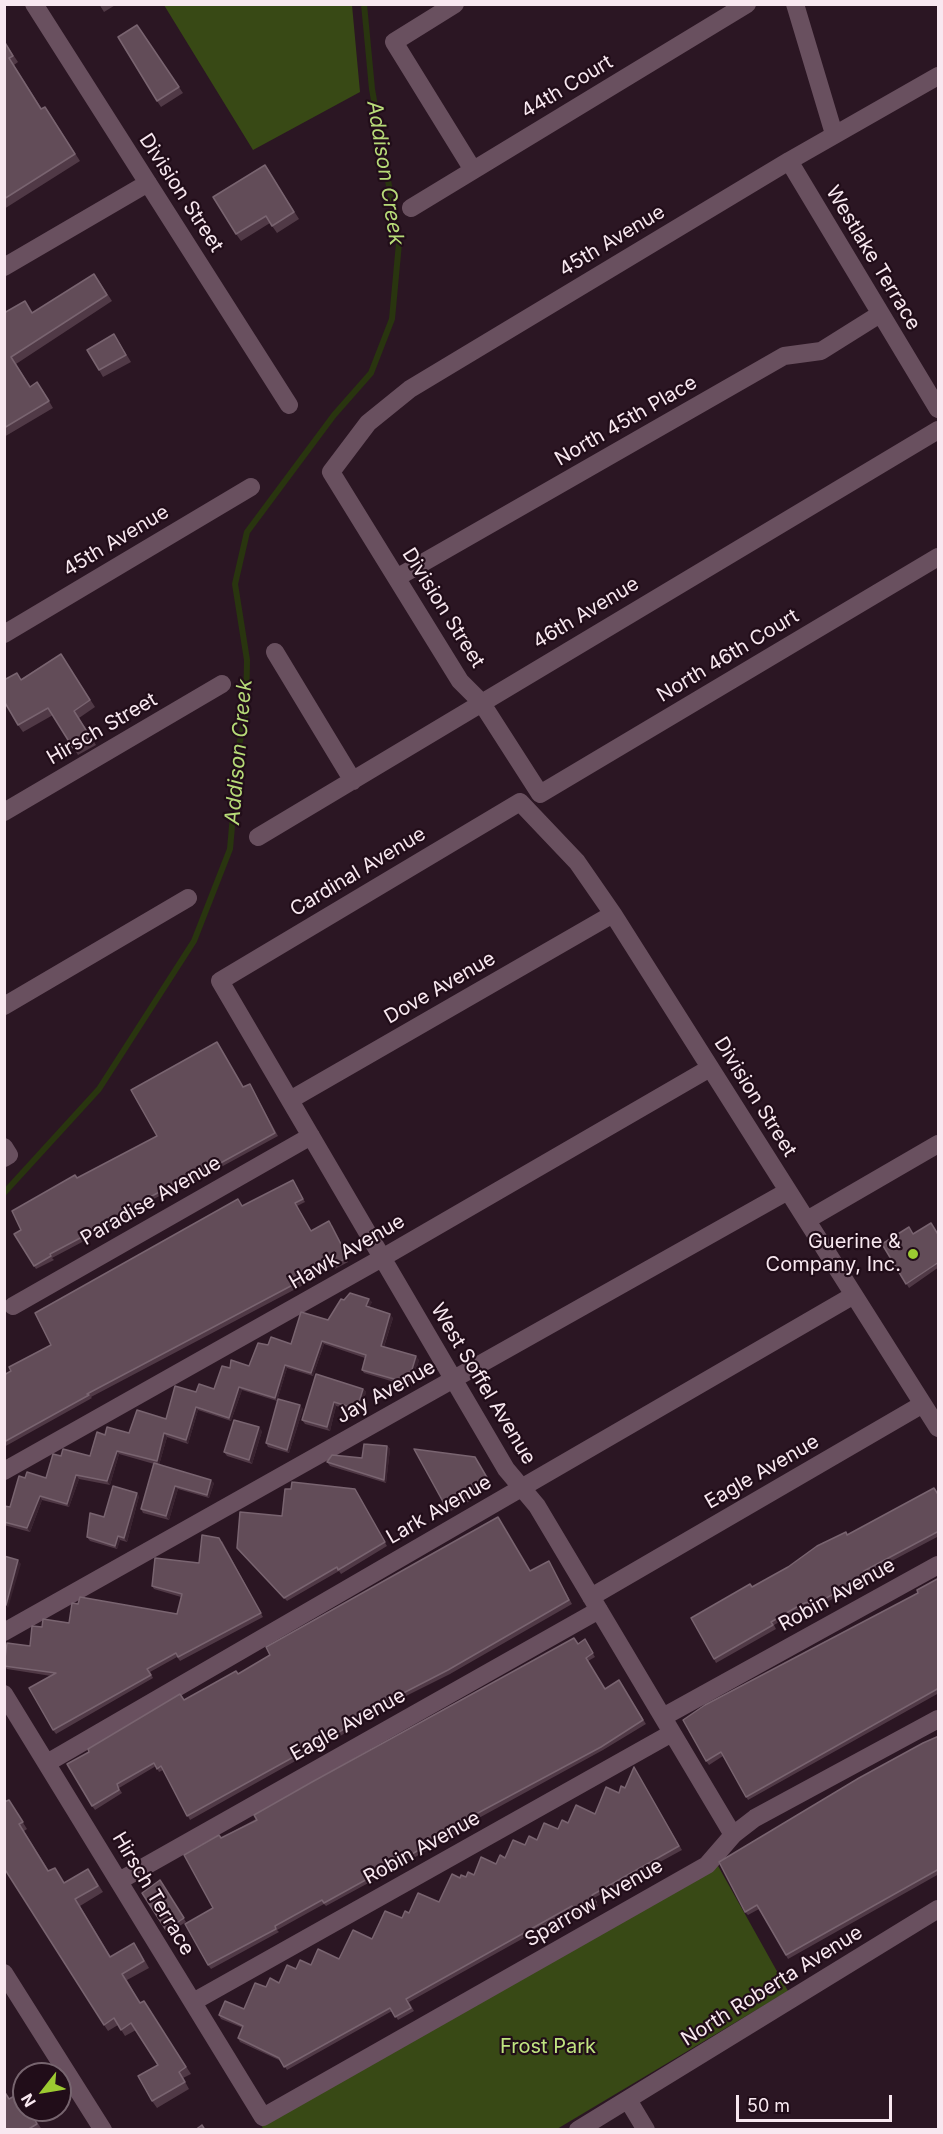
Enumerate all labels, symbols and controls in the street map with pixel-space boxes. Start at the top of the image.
street label: 44th Court [517,50,617,124]
water label: Addison Creek [361,99,409,247]
street label: Division Street [134,129,228,257]
street label: Westlake Terrace [820,182,926,334]
street label: 45th Avenue [555,200,669,282]
street label: North 45th Place [551,371,701,471]
street label: 45th Avenue [59,500,173,582]
street label: Division Street [397,544,489,672]
street label: 46th Avenue [529,572,643,654]
street label: North 46th Court [653,604,803,708]
water label: Addison Creek [220,678,258,826]
street label: Hirsch Street [43,688,161,770]
street label: Cardinal Avenue [286,822,430,922]
street label: Dove Avenue [380,947,500,1029]
street label: Division Street [709,1033,801,1161]
street label: Paradise Avenue [77,1151,225,1251]
street label: Hawk Avenue [285,1209,409,1295]
place label: Guerine & Company, Inc. [766,1230,901,1277]
marker: Guerine & Company, Inc. [906,1247,920,1261]
street label: West Soffel Avenue [425,1299,541,1469]
street label: Jay Avenue [332,1355,440,1429]
street label: Eagle Avenue [701,1430,823,1514]
street label: Lark Avenue [382,1470,496,1550]
street label: Robin Avenue [775,1553,899,1637]
street label: Eagle Avenue [286,1684,410,1766]
street label: Robin Avenue [360,1806,484,1890]
street label: Hirsch Terrace [107,1828,199,1960]
street label: Sparrow Avenue [521,1854,667,1952]
street label: North Roberta Avenue [677,1920,867,2052]
park label: Frost Park [500,2035,596,2059]
north arrow [12,2062,72,2122]
scale bar [739,2083,895,2121]
text: N [17,2090,40,2111]
text: 50 m [747,2095,790,2116]

